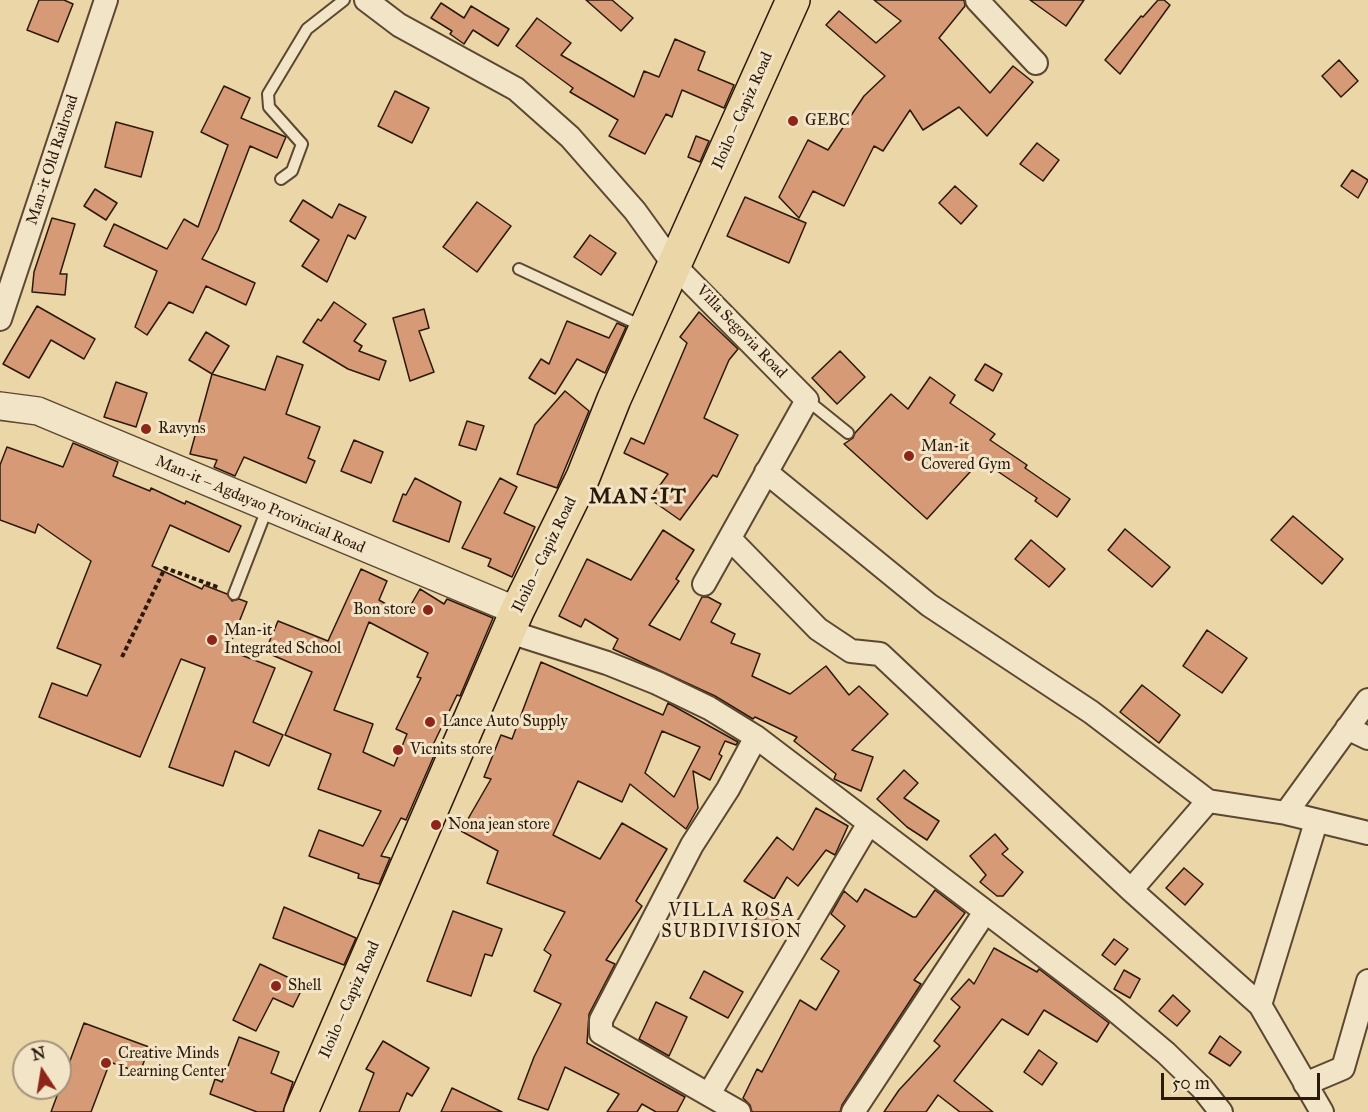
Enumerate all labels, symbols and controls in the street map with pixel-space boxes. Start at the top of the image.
street label: Iloilo – Capiz Road [709,49,777,173]
street label: Man-it Old Railroad [23,93,83,227]
place label: GEBC [805,111,850,131]
marker: GEBC [786,114,800,128]
street label: Villa Segovia Road [692,281,790,383]
place label: Ravyns [158,419,206,439]
marker: Ravyns [139,422,153,436]
place label: Man-it Covered Gym [921,437,1011,475]
marker: Man-it Covered Gym [902,449,916,463]
street label: Man-it – Agdayao Provincial Road [152,452,368,558]
district label: MAN-IT [589,485,687,511]
street label: Iloilo – Capiz Road [509,494,581,616]
place label: Bon store [353,600,416,620]
marker: Bon store [421,603,435,617]
place label: Man-it Integrated School [224,621,341,659]
marker: Man-it Integrated School [205,633,219,647]
place label: Lance Auto Supply [442,712,568,732]
marker: Lance Auto Supply [423,715,437,729]
place label: Vicnits store [410,740,492,760]
marker: Vicnits store [391,743,405,757]
place label: Nona jean store [448,815,550,835]
marker: Nona jean store [429,818,443,832]
district label: VILLA ROSA SUBDIVISION [661,901,803,944]
street label: Iloilo – Capiz Road [316,938,384,1062]
place label: Shell [288,976,321,996]
marker: Shell [269,979,283,993]
north arrow [12,1040,72,1100]
text: N [30,1043,47,1065]
place label: Creative Minds Learning Center [118,1044,226,1082]
marker: Creative Minds Learning Center [99,1056,113,1070]
scale bar [1164,1061,1323,1099]
text: 50 m [1172,1072,1210,1094]

